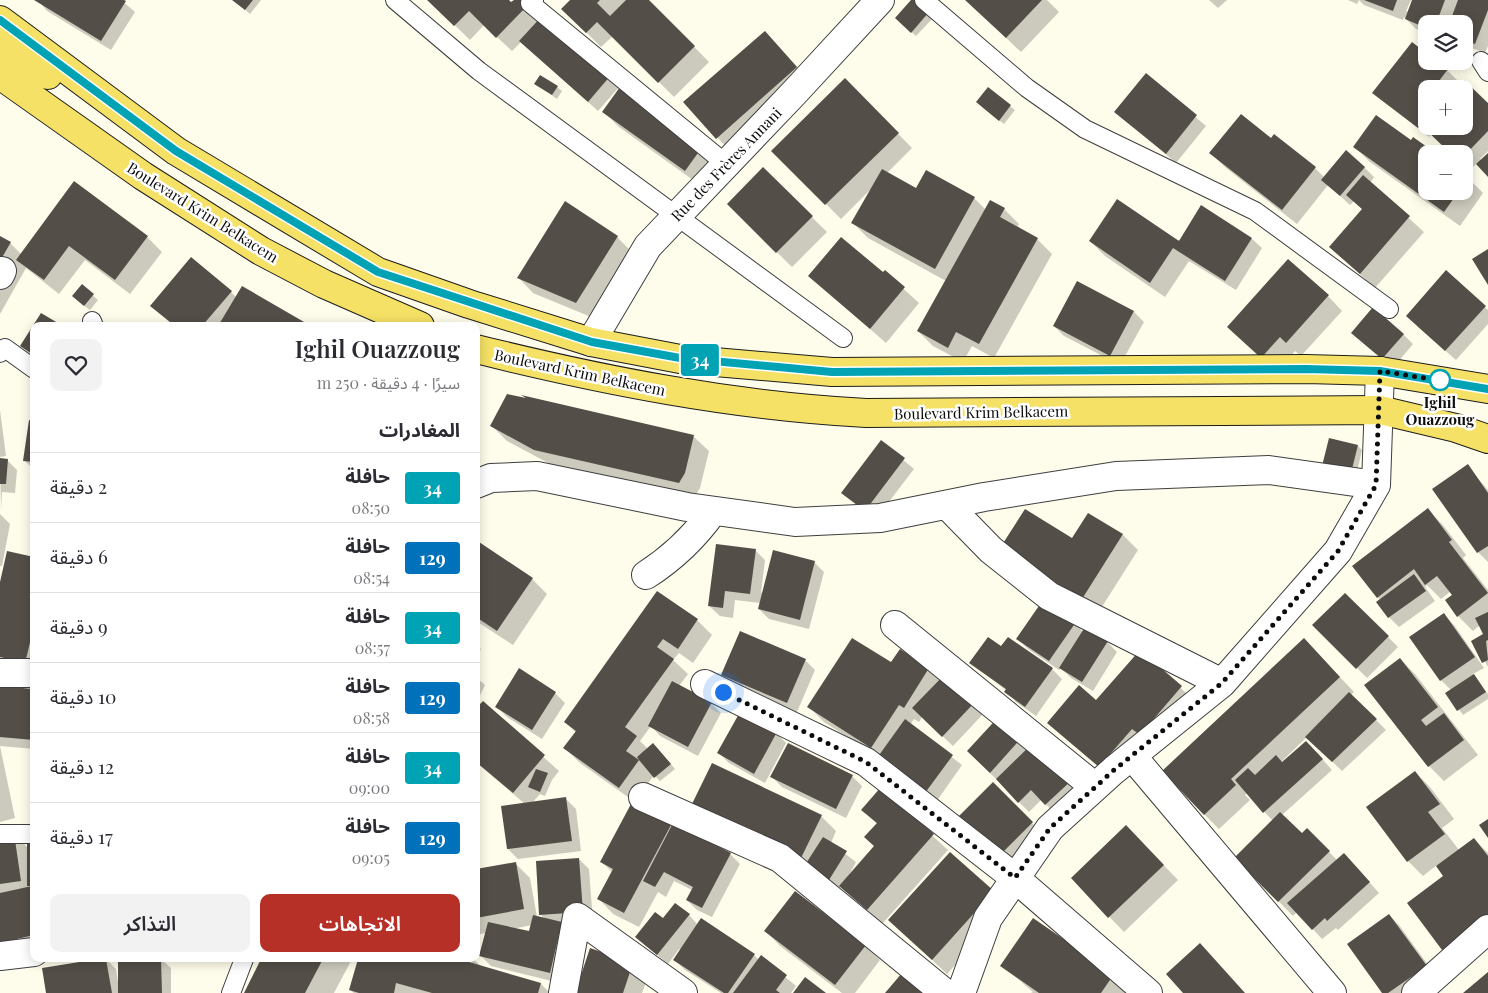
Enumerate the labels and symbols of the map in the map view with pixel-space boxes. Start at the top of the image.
street label: Rue des Frères Annani [666,102,786,225]
street label: Boulevard Krim Belkacem [124,157,283,267]
street label: Boulevard Krim Belkacem [493,344,668,400]
line badge: 34 [678,344,722,376]
marker: Ighil Ouazzoug [1429,369,1451,391]
place label: Ighil Ouazzoug [1406,392,1475,429]
street label: Boulevard Krim Belkacem [894,400,1069,424]
your location [711,680,736,705]

